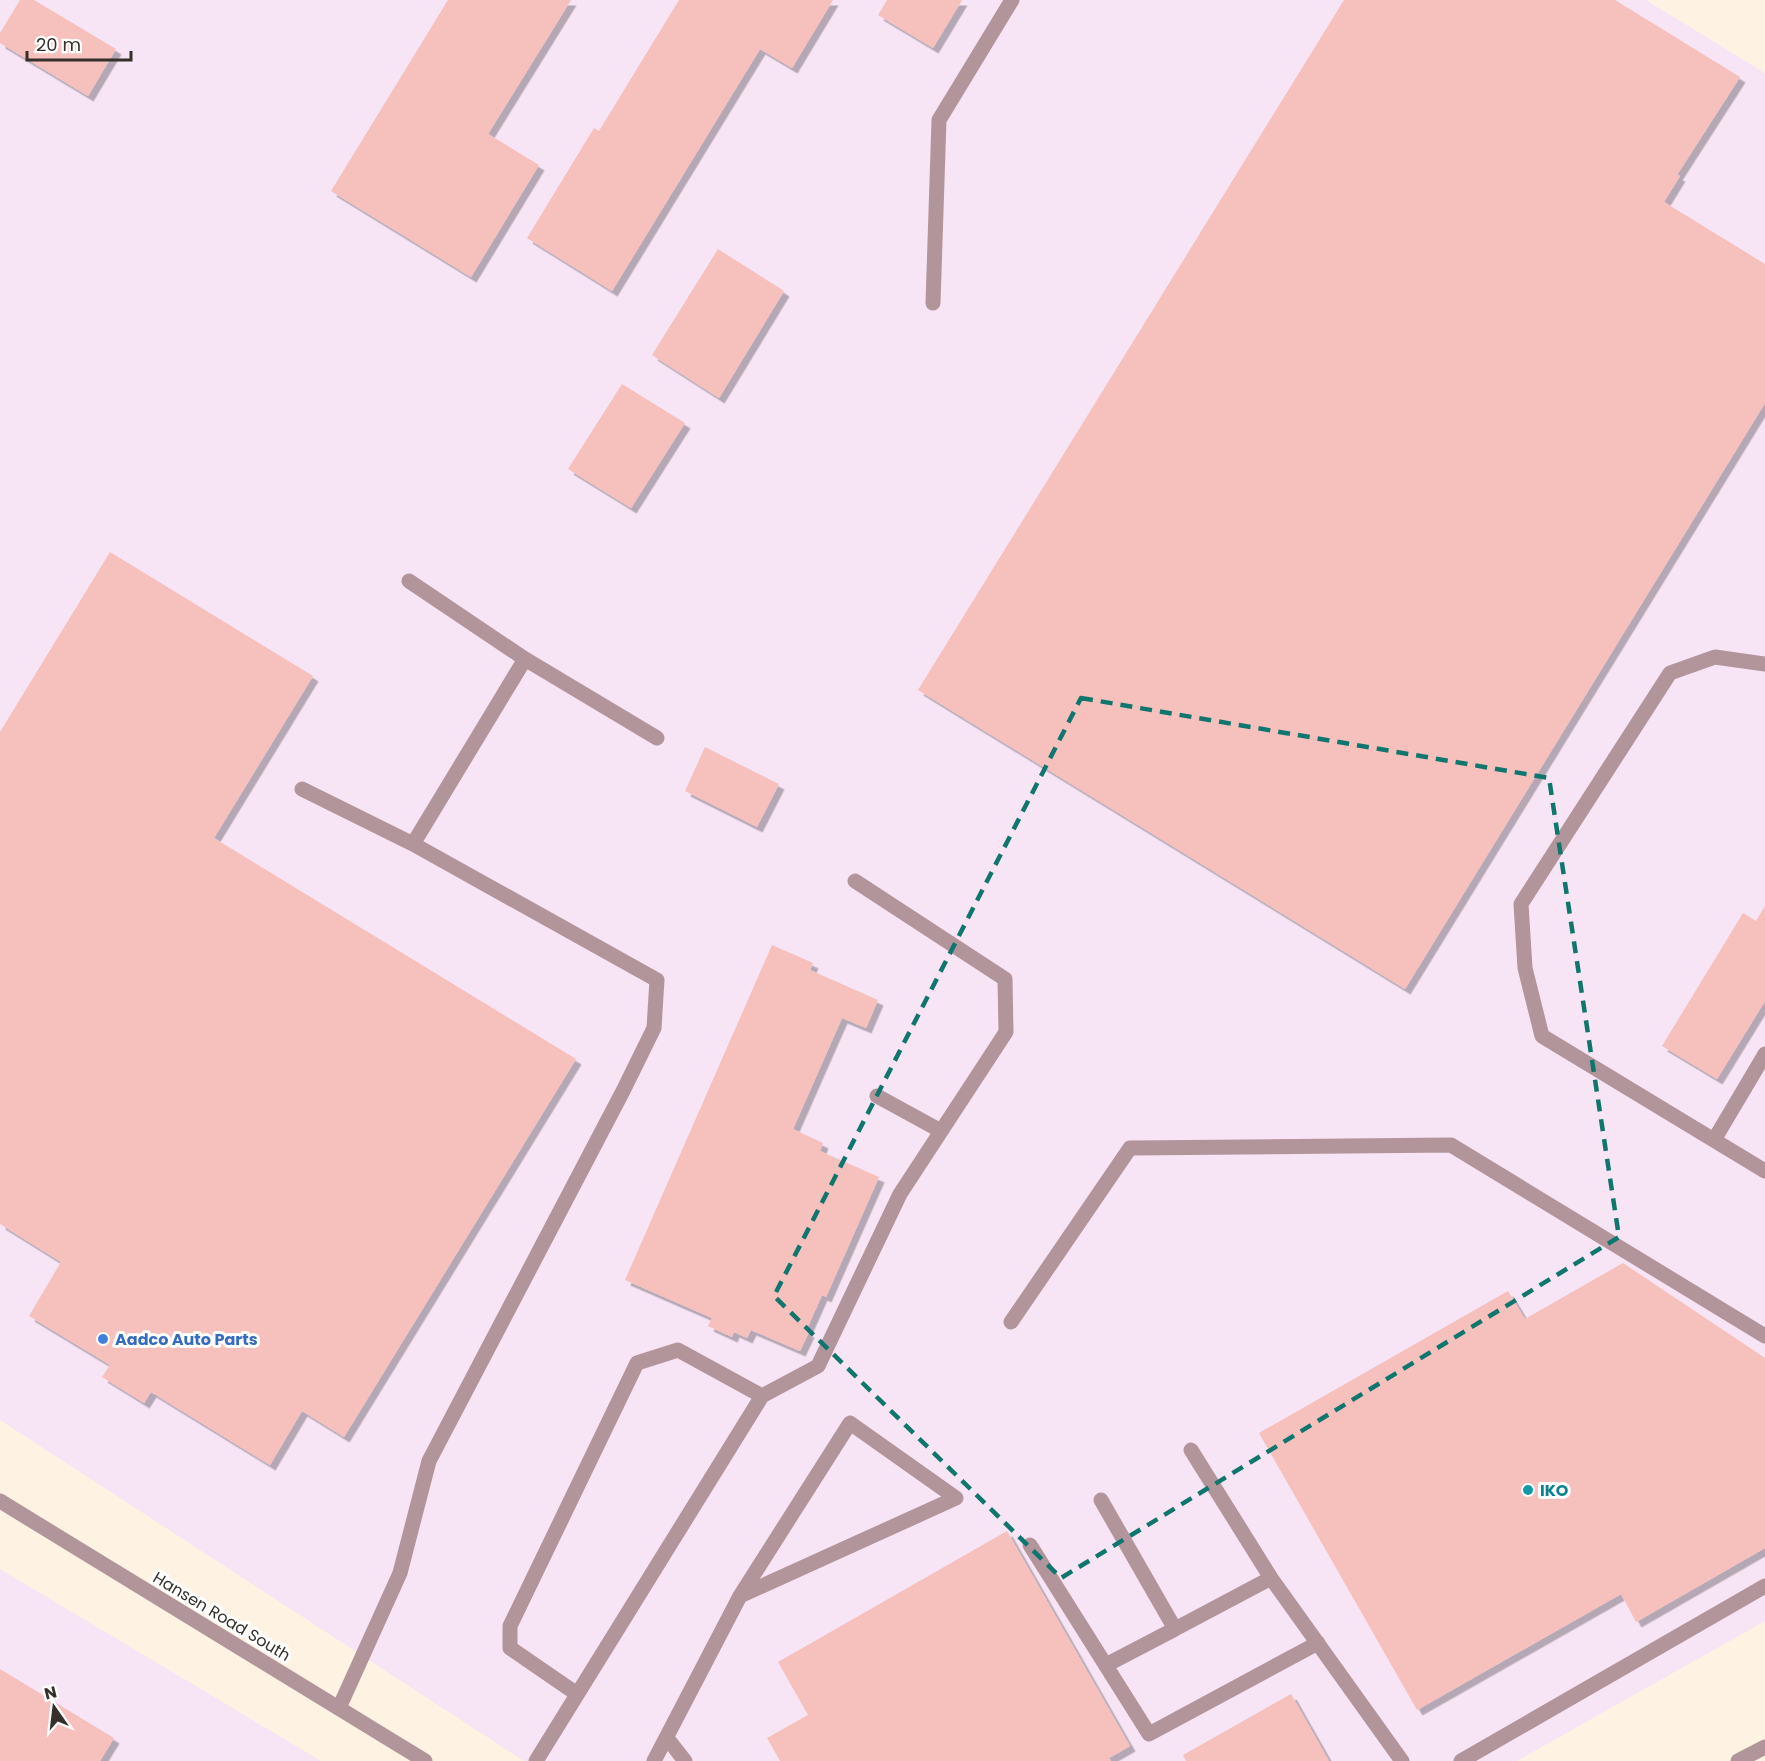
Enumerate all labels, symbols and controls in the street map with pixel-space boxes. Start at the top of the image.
scale bar [27,24,130,62]
text: 20 m [36,32,81,57]
place label: Aadco Auto Parts [115,1328,258,1351]
marker: Aadco Auto Parts [96,1332,110,1346]
place label: IKO [1540,1479,1569,1502]
marker: IKO [1521,1483,1535,1497]
street label: Hansen Road South [149,1566,295,1667]
north arrow [24,1677,84,1737]
text: N [42,1680,59,1706]

